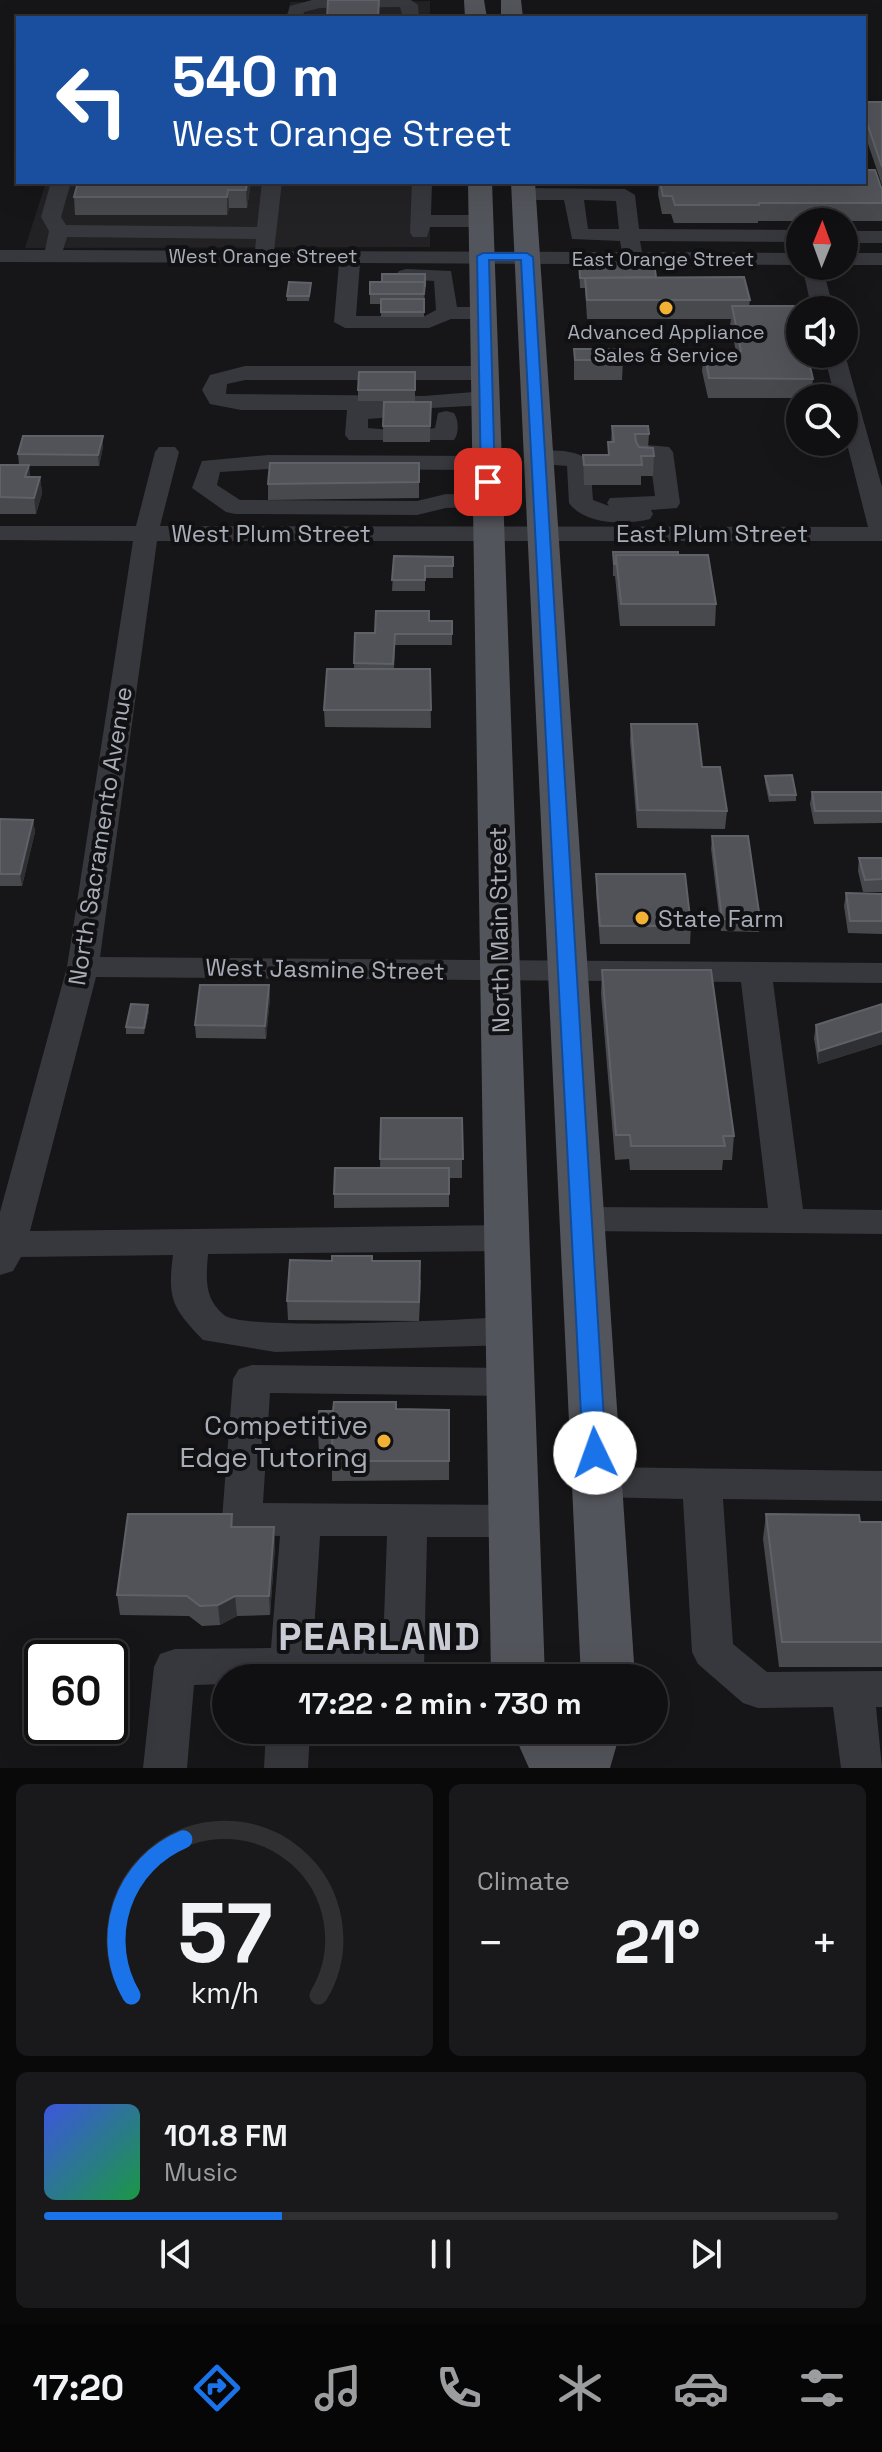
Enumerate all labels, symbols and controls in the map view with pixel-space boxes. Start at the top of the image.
text: 540 m [172,41,340,112]
icon: left [40,48,144,152]
text: West Orange Street [172,111,512,157]
north arrow [786,208,858,280]
map controls [786,208,858,456]
street label: West Orange Street [169,243,358,269]
street label: East Orange Street [572,246,754,272]
button: sound [786,296,858,368]
marker: Advanced Appliance Sales & Service [657,299,675,317]
place label: Advanced Appliance Sales & Service [568,319,764,368]
button: search [786,384,858,456]
pin [454,448,522,516]
icon: arrive [466,460,510,504]
street label: West Plum Street [171,518,371,549]
street label: East Plum Street [616,518,808,549]
street label: North Sacramento Avenue [61,684,139,988]
street label: North Main Street [482,827,516,1033]
place label: State Farm [658,903,784,934]
marker: State Farm [633,909,651,927]
street label: West Jasmine Street [205,951,445,987]
place label: Competitive Edge Tutoring [179,1407,368,1475]
position arrow [553,1411,637,1495]
marker: Competitive Edge Tutoring [375,1432,393,1450]
district label: PEARLAND [278,1613,482,1661]
speed limit sign: 60 [24,1640,128,1744]
text: 17:22 · 2 min · 730 m [298,1684,582,1723]
text: Climate [477,1864,570,1898]
text: 57 [177,1880,272,1986]
text: 21° [614,1904,701,1981]
text: − [477,1915,504,1971]
text: + [811,1915,838,1971]
text: km/h [190,1975,259,2011]
text: 101.8 FM [164,2116,288,2155]
text: Music [164,2155,238,2189]
icon: previous [154,2232,198,2276]
icon: pause [419,2232,463,2276]
icon: next [684,2232,728,2276]
icon: directions [189,2360,245,2416]
icon: music [310,2360,366,2416]
icon: phone [431,2360,487,2416]
icon: climate [552,2360,608,2416]
icon: car [673,2360,729,2416]
icon: filters [794,2360,850,2416]
text: 17:20 [32,2365,124,2411]

